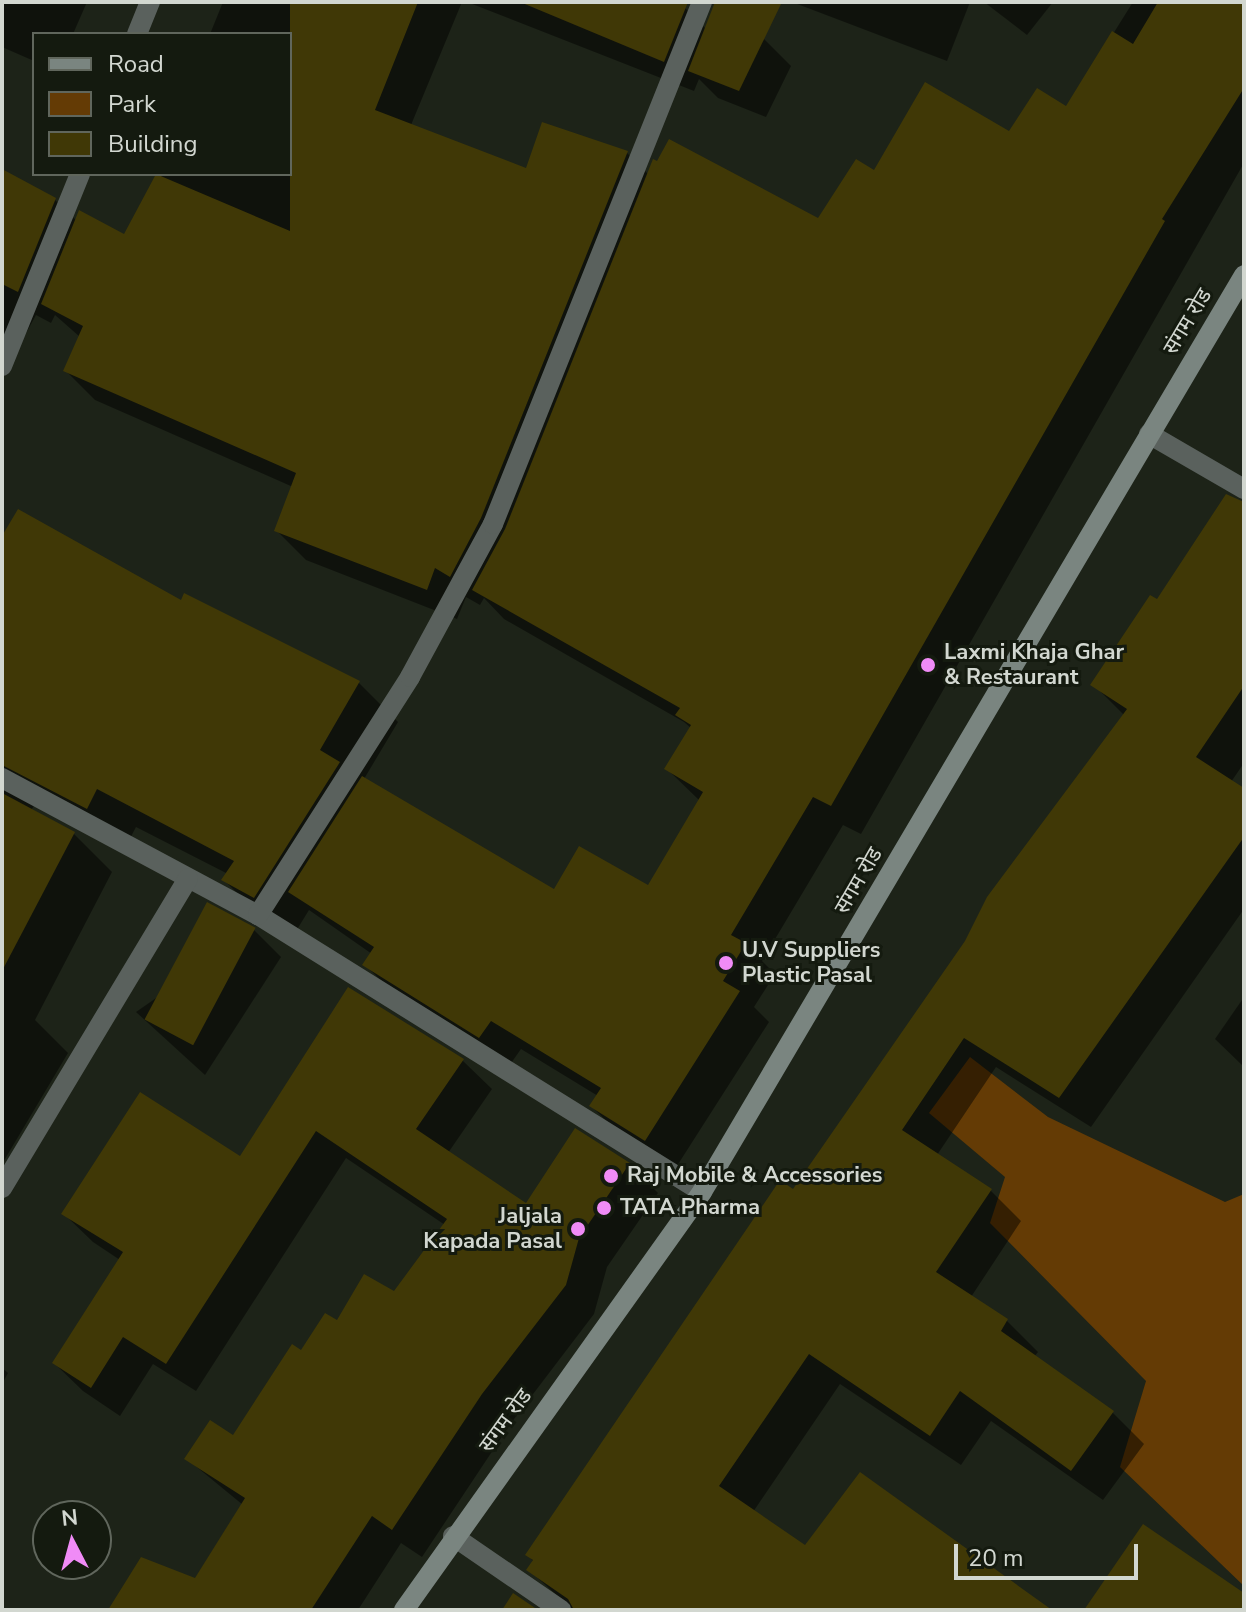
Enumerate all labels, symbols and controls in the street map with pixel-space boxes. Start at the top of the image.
legend [32,32,292,176]
text: Road [108,48,164,80]
text: Park [108,88,156,120]
text: Building [108,128,198,160]
street label: संगम रोड [1158,284,1218,360]
place label: Laxmi Khaja Ghar & Restaurant [944,639,1124,690]
marker: Laxmi Khaja Ghar & Restaurant [919,656,937,674]
street label: संगम रोड [829,843,889,919]
place label: U.V Suppliers Plastic Pasal [742,937,880,988]
marker: U.V Suppliers Plastic Pasal [717,954,735,972]
place label: Raj Mobile & Accessories [627,1163,882,1189]
marker: Raj Mobile & Accessories [602,1167,620,1185]
place label: TATA Pharma [620,1195,760,1221]
marker: TATA Pharma [595,1199,613,1217]
place label: Jaljala Kapada Pasal [423,1203,562,1254]
marker: Jaljala Kapada Pasal [569,1220,587,1238]
street label: संगम रोड [474,1384,538,1458]
north arrow [32,1500,112,1580]
text: N [60,1502,79,1534]
scale bar [958,1528,1142,1578]
text: 20 m [968,1542,1024,1574]

